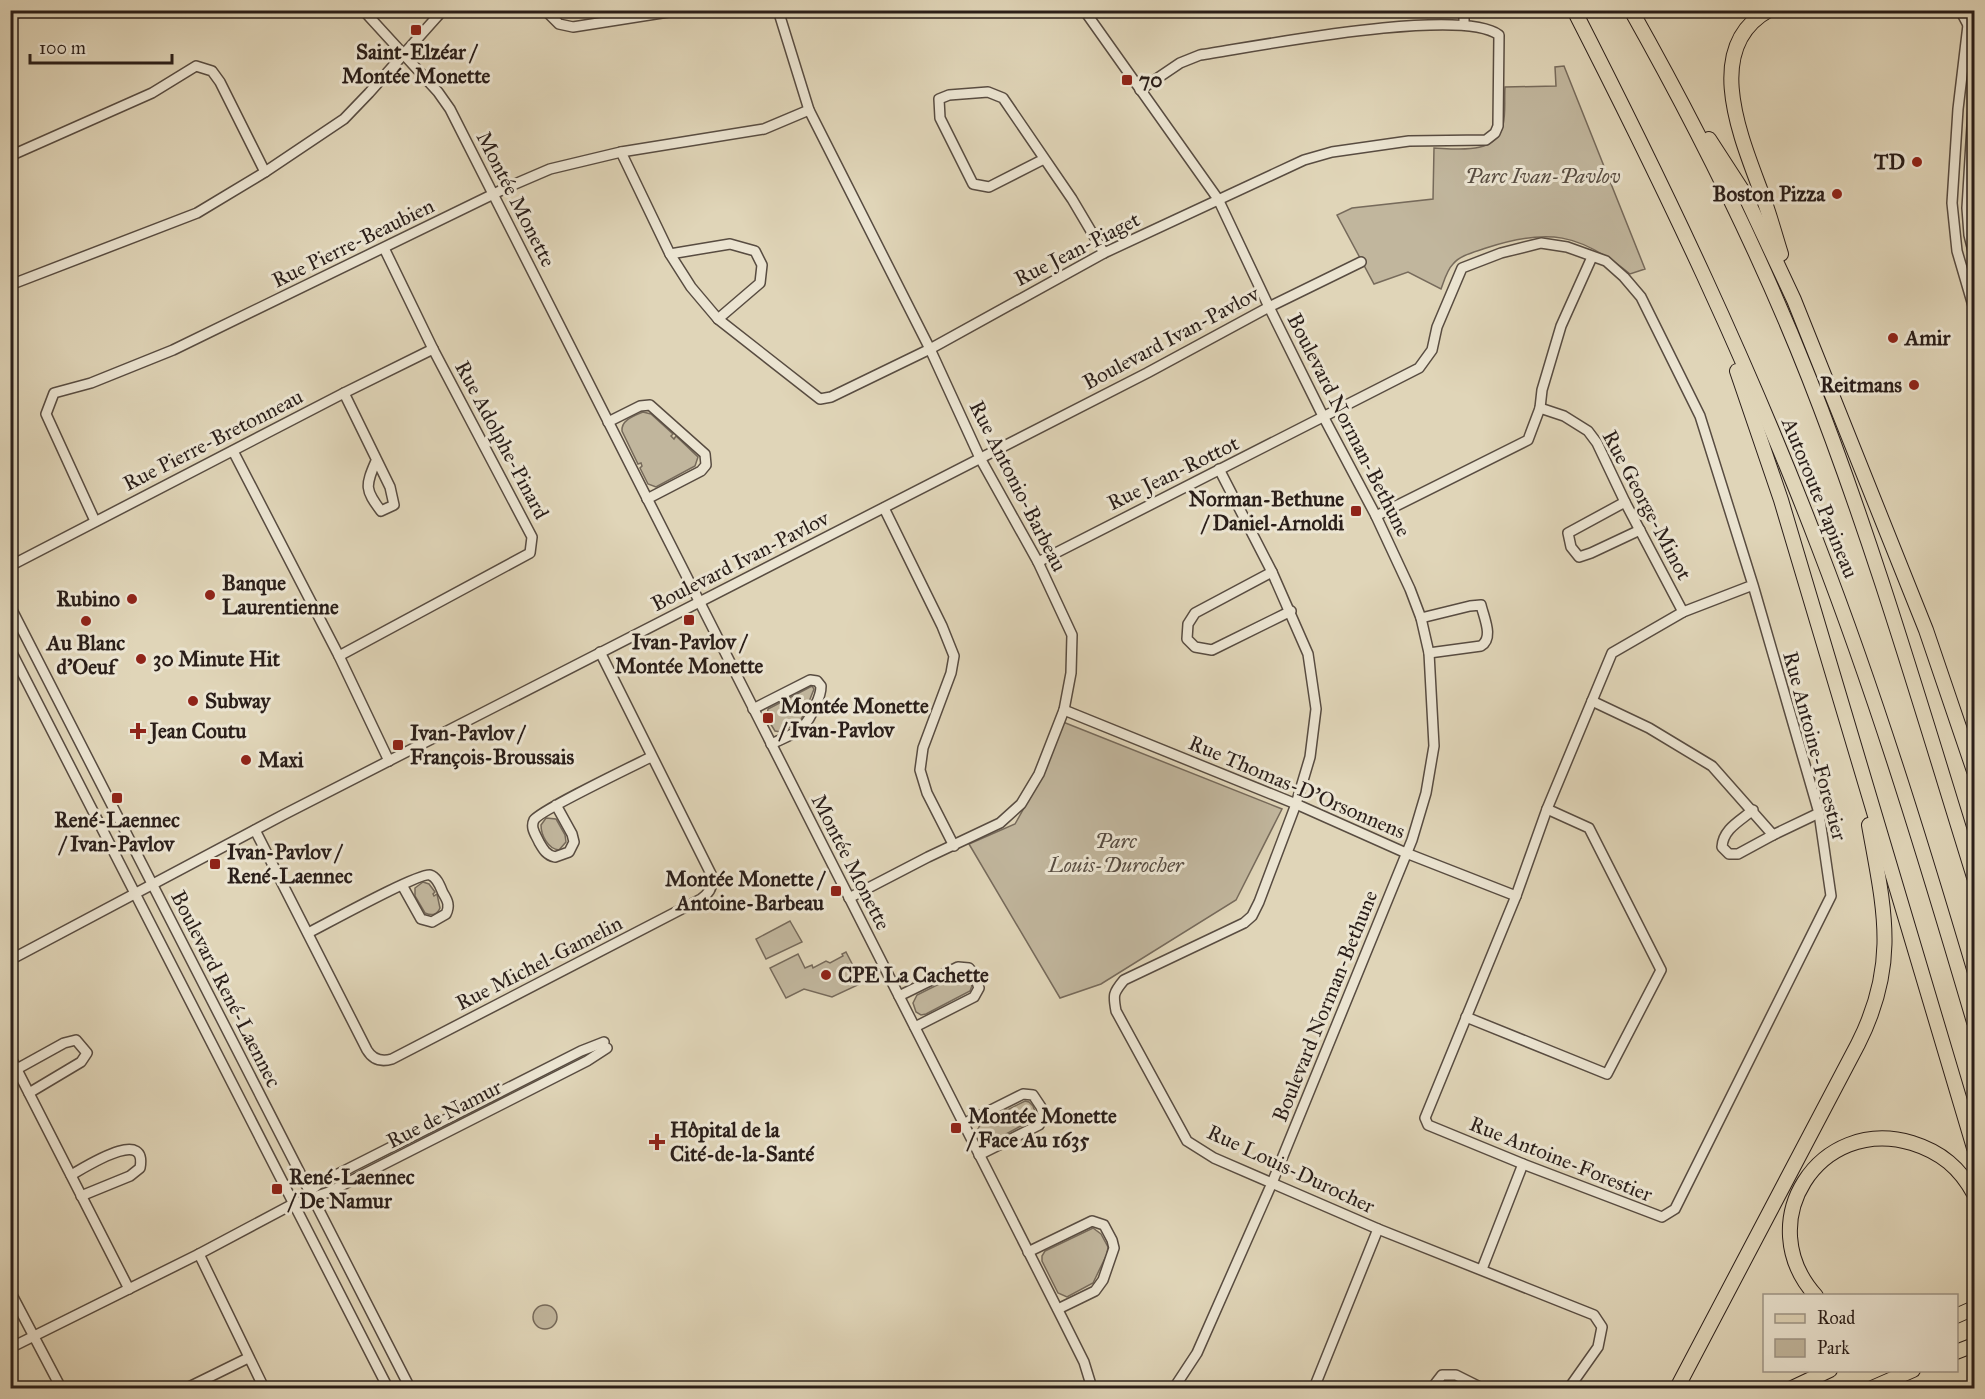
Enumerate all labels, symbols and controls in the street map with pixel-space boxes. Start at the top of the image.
marker: Saint-Elzéar / Montée Monette [409,23,423,37]
scale bar [30,27,172,65]
text: 100 m [39,37,86,59]
place label: Saint-Elzéar / Montée Monette [342,39,491,89]
place label: 70 [1139,67,1162,93]
marker: 70 [1120,73,1134,87]
street label: Montée Monette [471,127,561,271]
place label: TD [1873,149,1905,175]
marker: TD [1910,155,1924,169]
park label: Parc Ivan-Pavlov [1465,163,1621,189]
place label: Boston Pizza [1713,181,1826,207]
marker: Boston Pizza [1830,187,1844,201]
street label: Rue Pierre-Beaubien [268,193,438,293]
street label: Rue Jean-Piaget [1010,206,1145,292]
street label: Boulevard Ivan-Pavlov [1078,280,1264,395]
street label: Boulevard Norman-Bethune [1281,309,1417,541]
place label: Amir [1903,325,1952,351]
marker: Amir [1886,331,1900,345]
street label: Rue Adolphe-Pinard [449,356,555,524]
place label: Reitmans [1820,372,1902,398]
marker: Reitmans [1907,378,1921,392]
street label: Rue Pierre-Bretonneau [119,383,307,497]
street label: Rue Antonio-Barbeau [964,396,1072,576]
street label: Autoroute Papineau [1776,413,1864,582]
street label: Rue George-Minot [1597,426,1698,585]
street label: Rue Jean-Rottot [1103,430,1244,516]
place label: Norman-Bethune / Daniel-Arnoldi [1189,486,1344,536]
marker: Norman-Bethune / Daniel-Arnoldi [1349,504,1363,518]
street label: Boulevard Ivan-Pavlov [647,505,834,617]
place label: Banque Laurentienne [222,570,339,620]
place label: Rubino [56,586,120,612]
marker: Banque Laurentienne [203,588,217,602]
marker: Rubino [125,592,139,606]
marker: Ivan-Pavlov / Montée Monette [682,613,696,627]
marker: Au Blanc d'Oeuf [79,614,93,628]
place label: Ivan-Pavlov / Montée Monette [615,629,764,679]
place label: Au Blanc d'Oeuf [45,630,125,680]
place label: 30 Minute Hit [153,646,281,672]
street label: Rue Antoine-Forestier [1777,648,1853,844]
marker: 30 Minute Hit [134,652,148,666]
place label: Subway [205,688,272,714]
place label: Montée Monette / Ivan-Pavlov [778,693,929,743]
marker: Subway [186,694,200,708]
marker: Montée Monette / Ivan-Pavlov [761,711,775,725]
place label: Jean Coutu [147,718,247,745]
place label: Ivan-Pavlov / François-Broussais [410,720,574,770]
marker: Jean Coutu [131,724,145,738]
street label: Rue Thomas-D'Orsonnens [1185,729,1409,845]
marker: Ivan-Pavlov / François-Broussais [391,738,405,752]
place label: Maxi [258,747,304,773]
marker: Maxi [239,753,253,767]
street label: Montée Monette [806,790,896,934]
marker: René-Laennec / Ivan-Pavlov [110,791,124,805]
place label: René-Laennec / Ivan-Pavlov [54,807,180,857]
park label: Parc Louis-Durocher [1048,828,1185,878]
place label: Ivan-Pavlov / René-Laennec [227,839,353,889]
marker: Ivan-Pavlov / René-Laennec [208,857,222,871]
place label: Montée Monette / Antoine-Barbeau [665,866,826,916]
marker: Montée Monette / Antoine-Barbeau [829,884,843,898]
street label: Boulevard René-Laennec [165,886,287,1092]
street label: Boulevard Norman-Bethune [1267,886,1383,1125]
street label: Rue Michel-Gamelin [451,910,627,1016]
place label: CPE La Cachette [838,962,989,988]
marker: CPE La Cachette [819,968,833,982]
street label: Rue de Namur [382,1074,506,1154]
place label: Montée Monette / Face Au 1635 [966,1103,1117,1153]
street label: Rue Antoine-Forestier [1466,1110,1656,1208]
place label: Hôpital de la Cité-de-la-Santé [670,1117,815,1167]
street label: Rue Louis-Durocher [1203,1119,1379,1219]
marker: Montée Monette / Face Au 1635 [949,1121,963,1135]
marker: Hôpital de la Cité-de-la-Santé [648,1133,666,1151]
place label: René-Laennec / De Namur [287,1164,415,1214]
marker: René-Laennec / De Namur [270,1182,284,1196]
legend [1763,1294,1958,1372]
text: Road [1817,1307,1855,1329]
text: Park [1817,1337,1850,1359]

